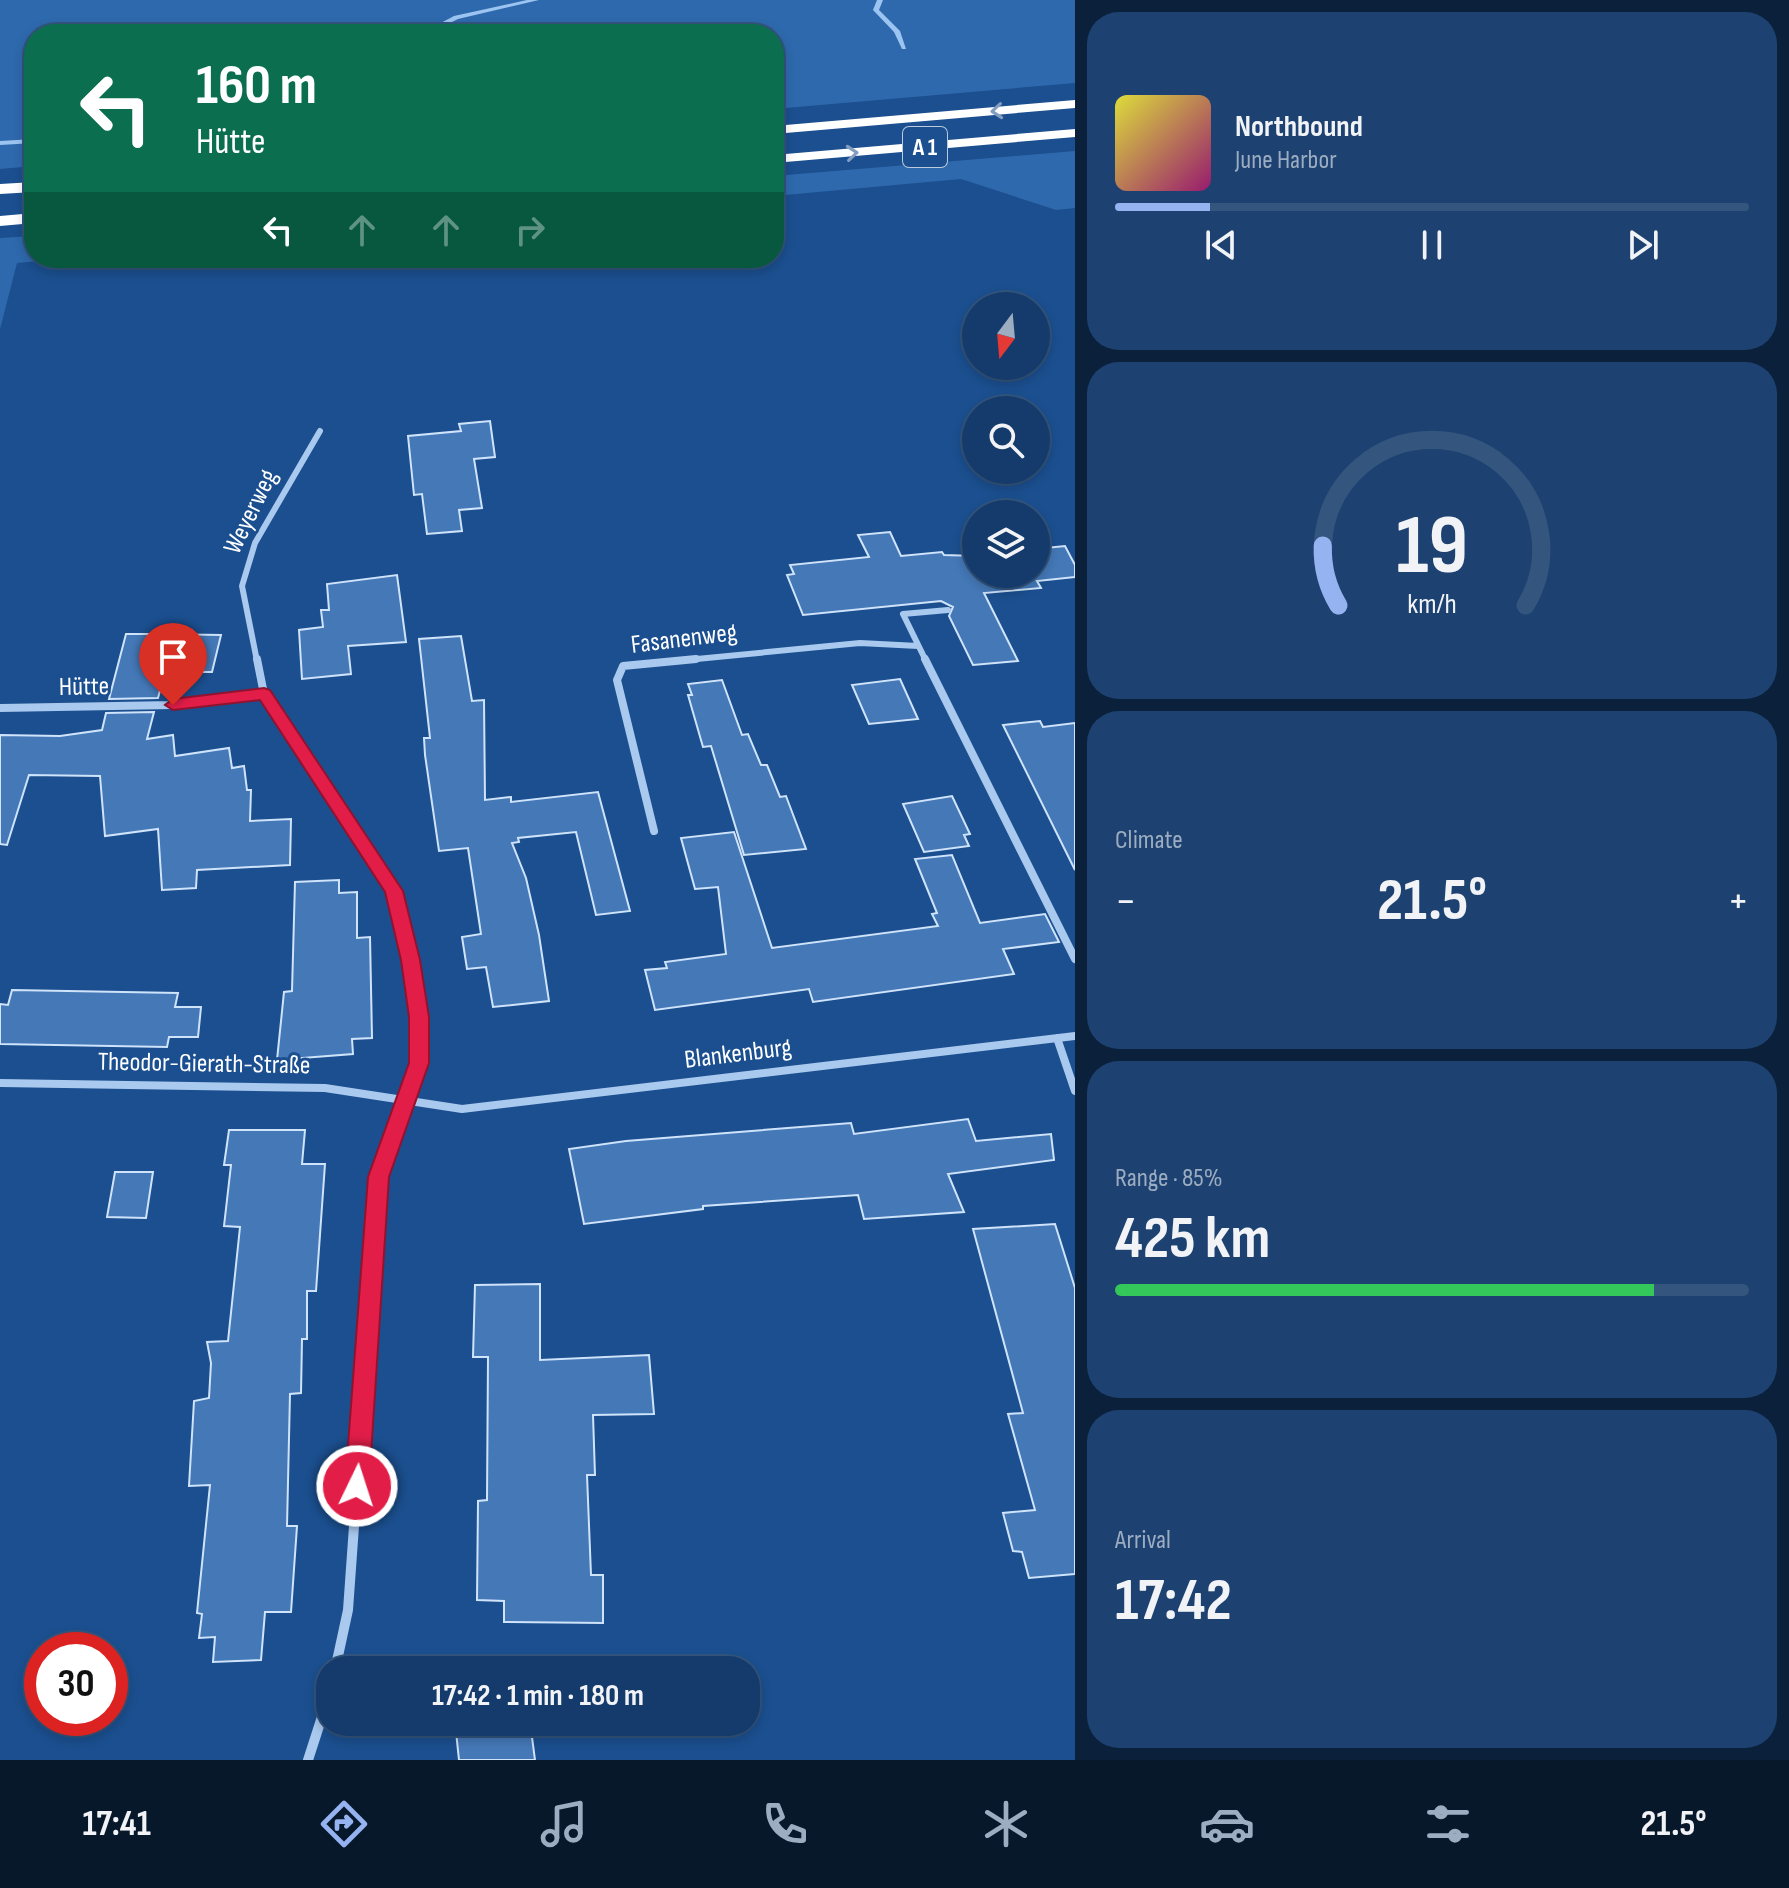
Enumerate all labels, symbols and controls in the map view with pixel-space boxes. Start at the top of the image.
text: 160 m [196,53,317,120]
icon: left [64,56,168,160]
one-way arrow [990,102,1003,119]
text: Northbound [1235,109,1363,145]
text: Hütte [196,121,265,164]
road number: A 1 [903,127,947,167]
one-way arrow [846,145,859,162]
text: June Harbor [1235,145,1337,176]
icon: left [256,208,300,252]
icon: ahead [340,208,384,252]
icon: ahead [424,208,468,252]
icon: right [508,208,552,252]
icon: previous [1199,223,1243,267]
icon: pause [1410,223,1454,267]
icon: next [1621,223,1665,267]
north arrow [962,292,1050,380]
map controls [962,292,1050,588]
button: search [962,396,1050,484]
street label: Weyerweg [217,465,285,559]
text: 19 [1396,497,1468,597]
button: layers [962,500,1050,588]
text: km/h [1407,588,1457,623]
street label: Fasanenweg [629,617,739,661]
pin [139,623,207,705]
icon: arrive [151,635,195,679]
street label: Hütte [59,671,109,703]
text: Climate [1115,825,1183,856]
text: 21.5° [1377,865,1487,937]
text: − [1115,875,1137,928]
text: + [1727,875,1749,928]
street label: Blankenburg [683,1032,793,1076]
street label: Theodor-Gierath-Straße [97,1047,311,1081]
text: Range · 85% [1115,1163,1223,1194]
text: 425 km [1115,1203,1270,1275]
position arrow [315,1444,399,1528]
text: Arrival [1115,1525,1171,1556]
text: 17:42 [1115,1565,1232,1637]
speed limit sign: 30 [24,1632,128,1736]
text: 17:42 · 1 min · 180 m [432,1678,644,1714]
icon: directions [316,1796,372,1852]
icon: music [536,1796,592,1852]
icon: phone [757,1796,813,1852]
icon: climate [978,1796,1034,1852]
icon: car [1199,1796,1255,1852]
icon: filters [1420,1796,1476,1852]
text: 17:41 [82,1803,151,1846]
text: 21.5° [1640,1803,1707,1846]

